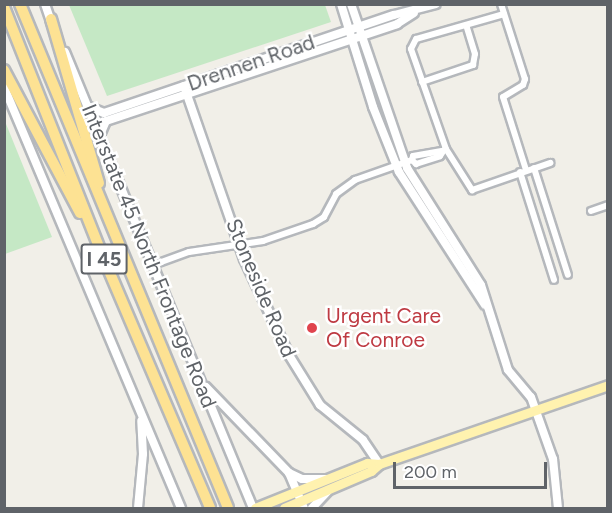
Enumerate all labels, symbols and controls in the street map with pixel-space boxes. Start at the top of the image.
street label: Drennen Road [184,29,318,97]
street label: Interstate 45 North Frontage Road [76,100,222,412]
street label: Stoneside Road [220,215,302,361]
road number: I 45 [80,242,128,276]
place label: Urgent Care Of Conroe [326,303,441,353]
marker: Urgent Care Of Conroe [303,319,321,337]
scale bar [396,450,550,488]
text: 200 m [404,461,457,483]

